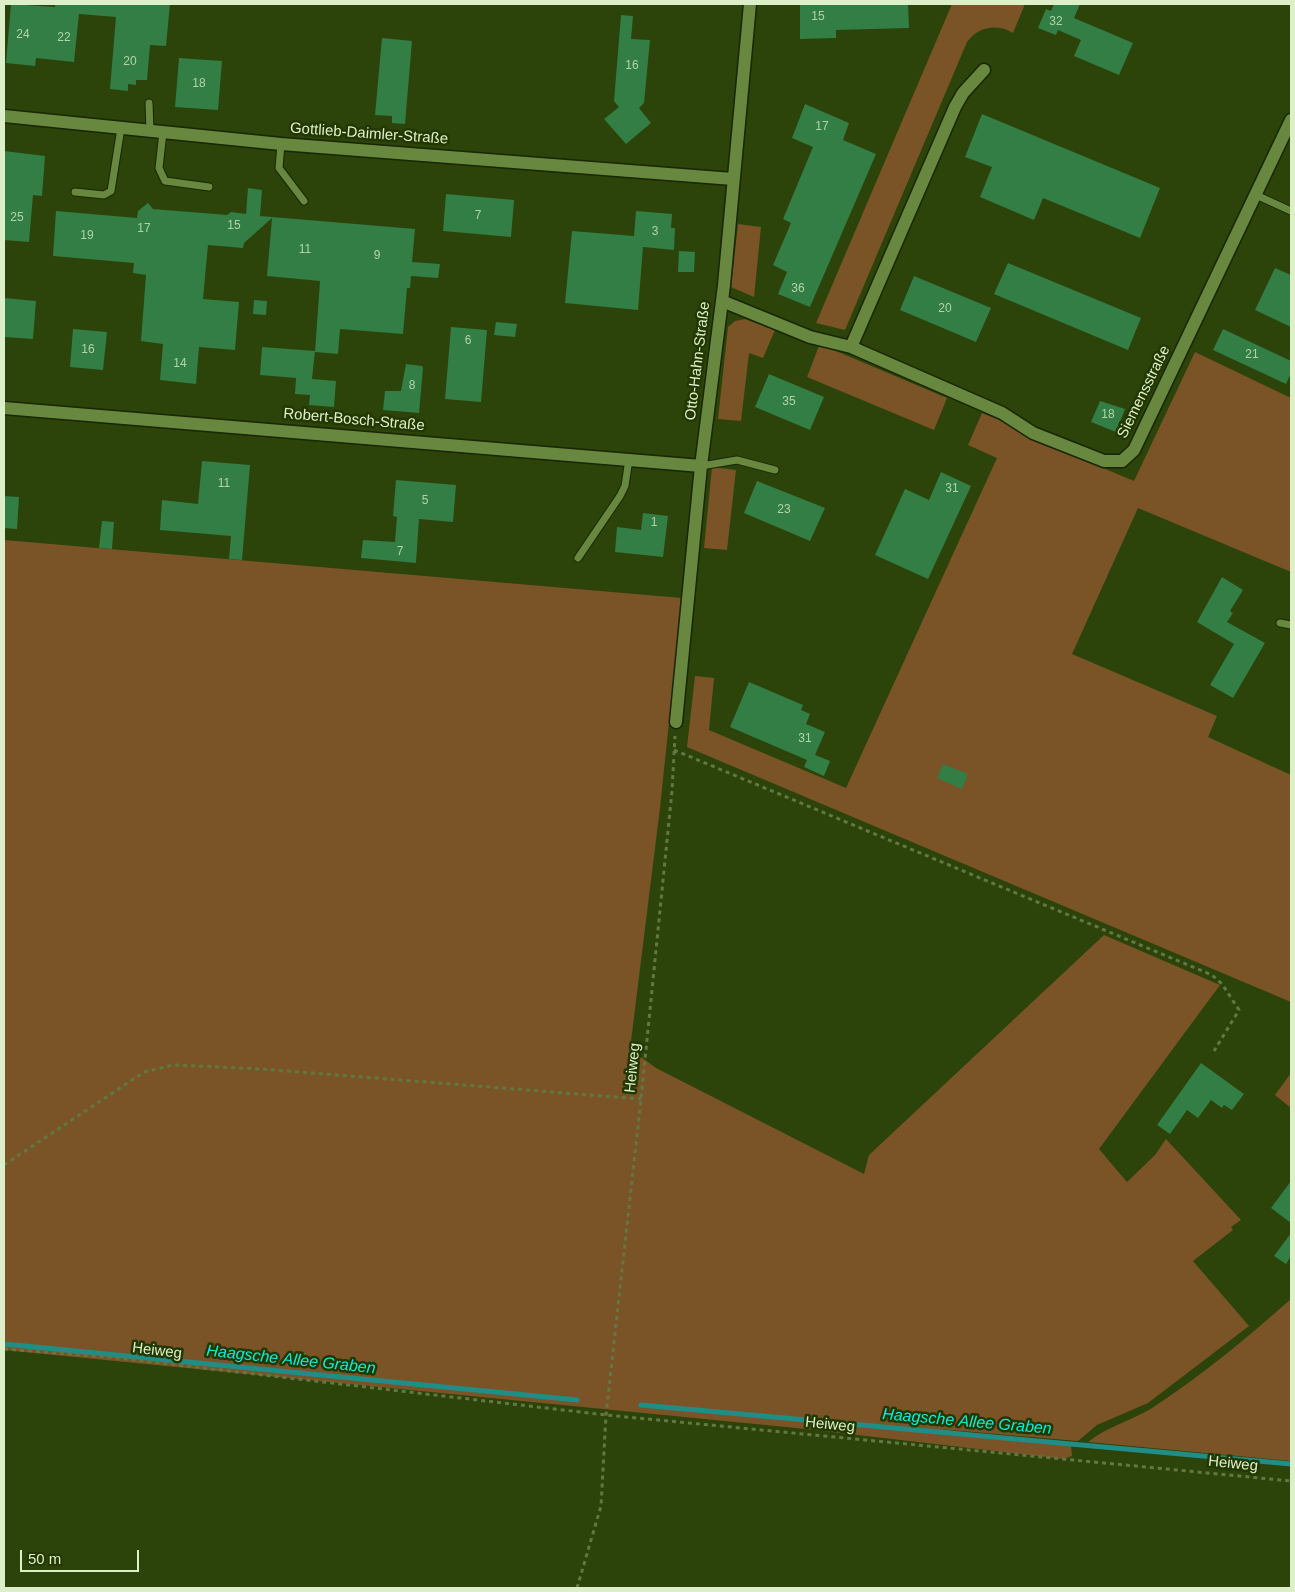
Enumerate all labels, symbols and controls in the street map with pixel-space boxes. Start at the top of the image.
house number: 15 [811,10,825,24]
house number: 32 [1049,15,1063,29]
house number: 24 [16,28,30,42]
house number: 22 [57,31,71,45]
house number: 20 [123,55,137,69]
house number: 16 [625,59,639,73]
house number: 18 [192,77,206,91]
street label: Gottlieb-Daimler-Straße [289,119,449,149]
house number: 17 [815,120,829,134]
house number: 7 [475,209,481,223]
house number: 25 [10,211,24,225]
house number: 15 [227,219,241,233]
house number: 17 [137,222,151,236]
house number: 3 [652,225,658,239]
house number: 19 [80,229,94,243]
house number: 11 [299,243,311,257]
house number: 9 [374,249,380,263]
house number: 36 [791,282,805,296]
street label: Otto-Hahn-Straße [682,301,714,421]
house number: 20 [938,302,952,316]
house number: 6 [465,334,471,348]
house number: 16 [81,343,95,357]
street label: Siemensstraße [1114,343,1174,441]
house number: 21 [1245,348,1259,362]
house number: 14 [173,357,187,371]
house number: 8 [409,379,415,393]
house number: 35 [782,395,796,409]
street label: Robert-Bosch-Straße [283,405,425,435]
house number: 18 [1101,408,1115,422]
house number: 11 [218,477,230,491]
house number: 31 [945,482,959,496]
house number: 5 [422,494,428,508]
house number: 23 [777,503,791,517]
house number: 1 [651,516,657,530]
house number: 7 [397,545,403,559]
house number: 31 [798,732,812,746]
street label: Heiweg [621,1042,645,1094]
street label: Heiweg [131,1339,183,1363]
water label: Haagsche Allee Graben [206,1342,376,1378]
water label: Haagsche Allee Graben [882,1405,1052,1439]
street label: Heiweg [804,1413,856,1437]
street label: Heiweg [1207,1452,1259,1476]
scale bar [22,1540,141,1572]
text: 50 m [28,1550,61,1567]

